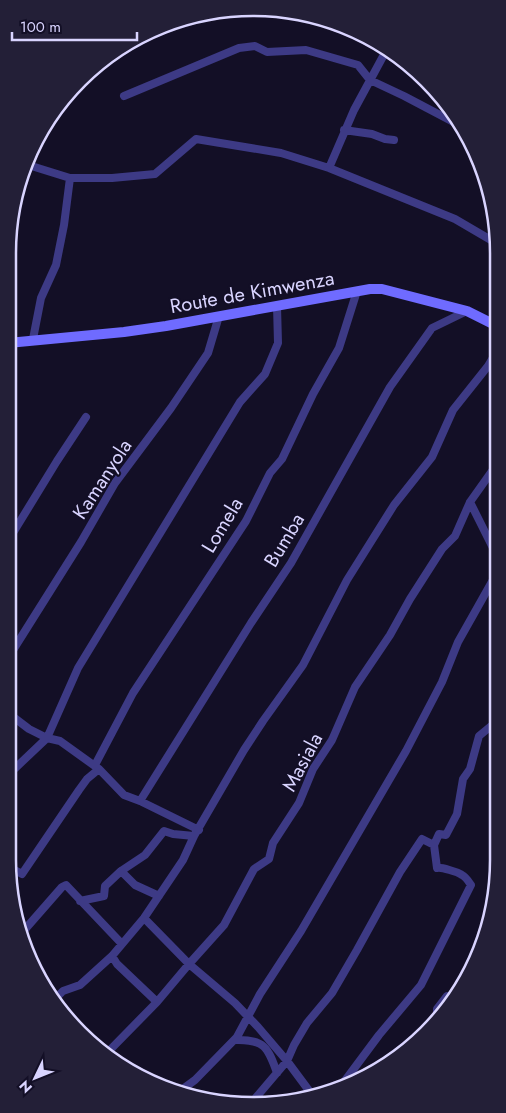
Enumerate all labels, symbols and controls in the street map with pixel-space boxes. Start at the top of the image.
scale bar [12,10,138,42]
text: 100 m [20,16,61,38]
street label: Route de Kimwenza [168,264,337,321]
street label: Kamanyola [66,434,139,525]
street label: Lomela [195,492,250,558]
street label: Bumba [257,508,312,573]
street label: Masiala [275,728,330,797]
north arrow [10,1053,60,1103]
text: N [14,1076,37,1098]

